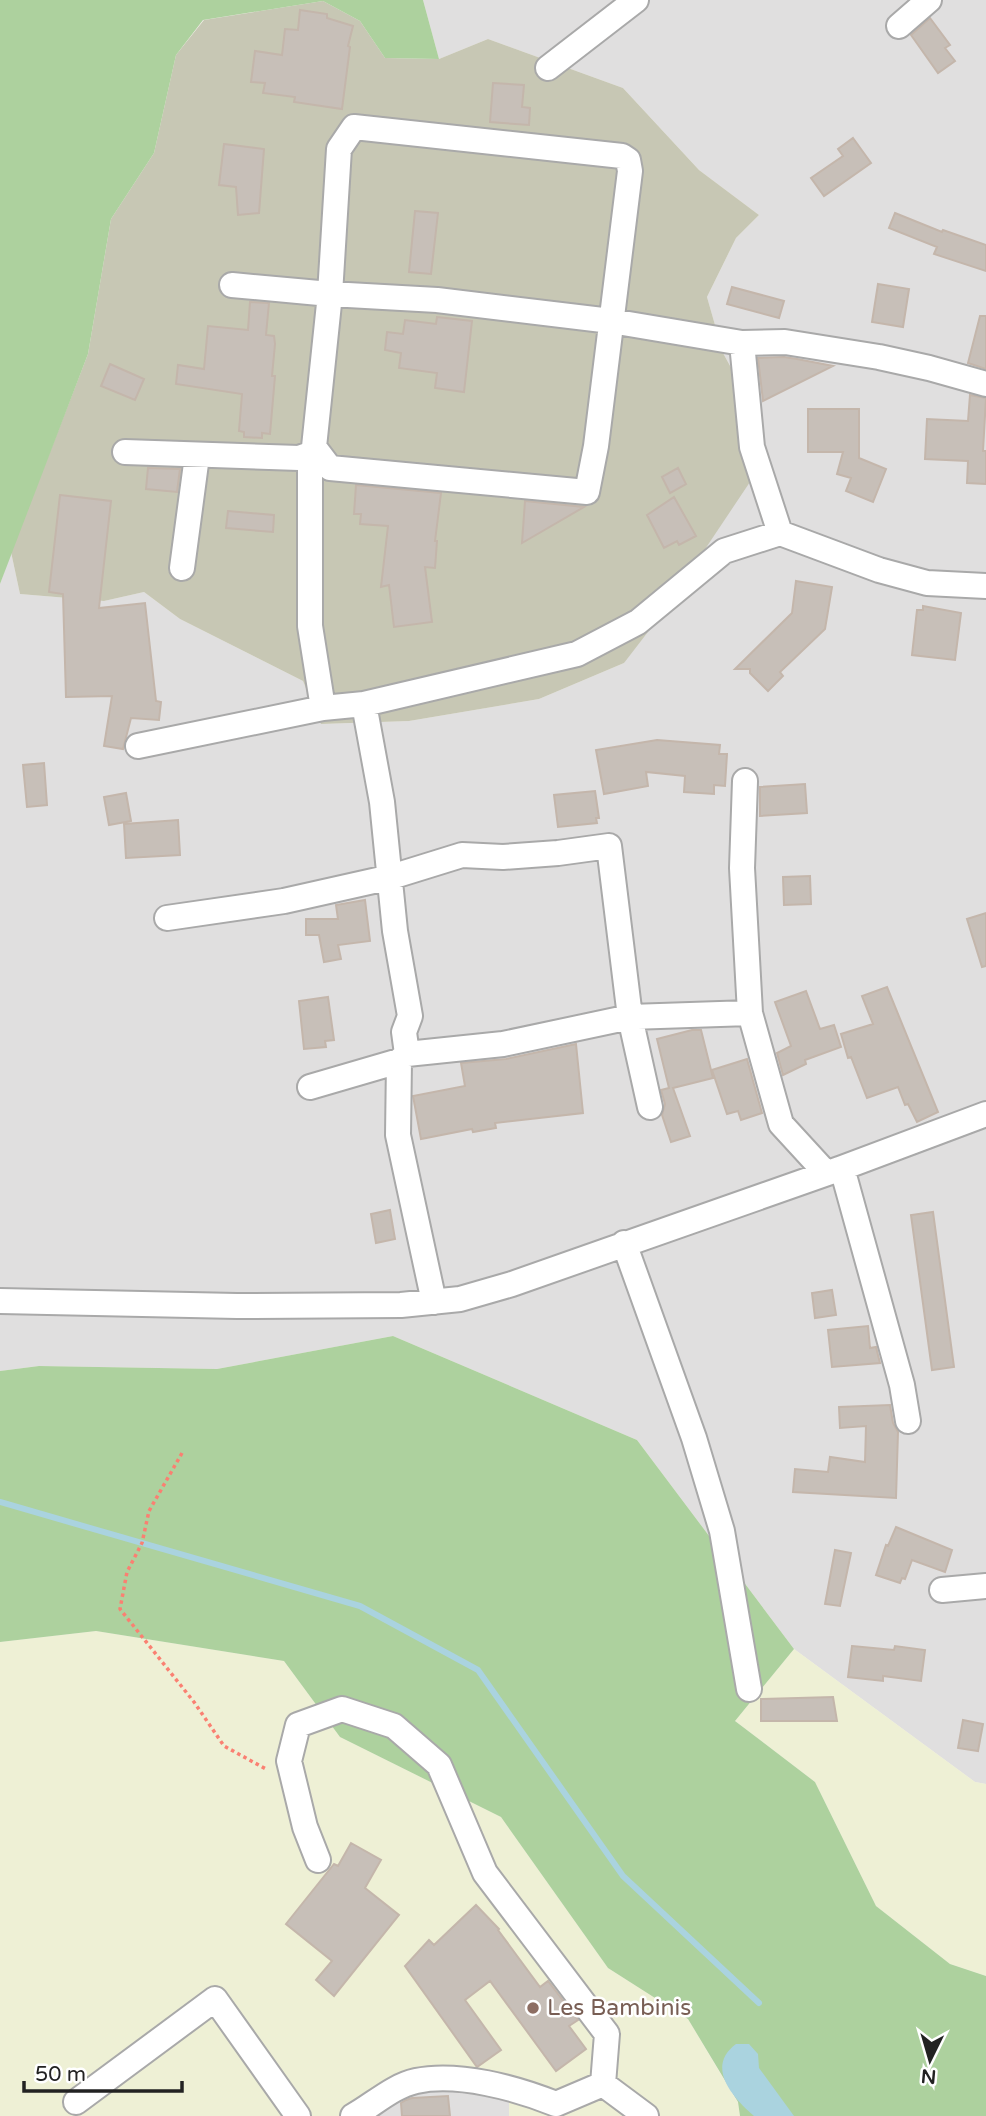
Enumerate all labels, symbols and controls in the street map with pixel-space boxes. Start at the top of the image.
place label: Les Bambinis [547,1994,691,2022]
marker: Les Bambinis [525,2000,541,2016]
north arrow [895,2025,965,2095]
scale bar [24,2050,182,2094]
text: 50 m [35,2062,86,2087]
text: N [920,2064,937,2088]

